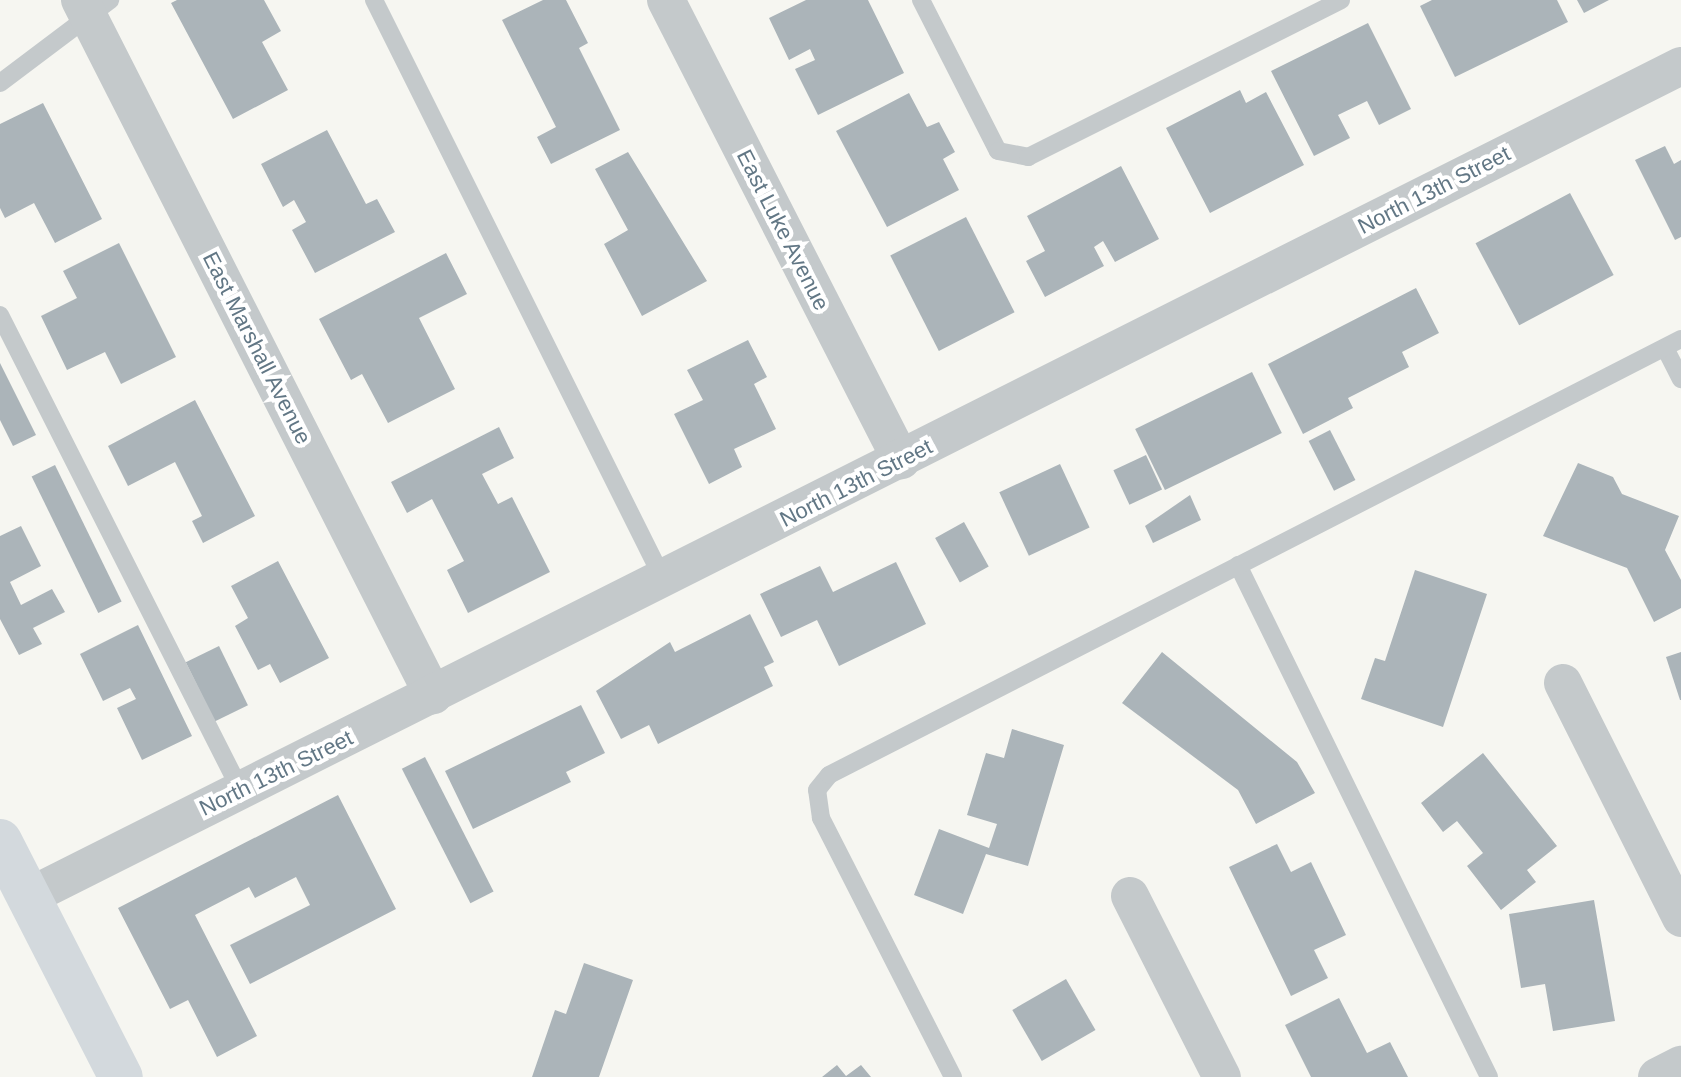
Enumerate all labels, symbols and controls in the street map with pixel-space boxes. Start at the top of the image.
street label: North 13th Street [1353,140,1515,240]
street label: East Luke Avenue [731,145,835,315]
street label: East Marshall Avenue [197,247,317,449]
street label: North 13th Street [775,433,937,533]
street label: North 13th Street [195,724,357,822]

